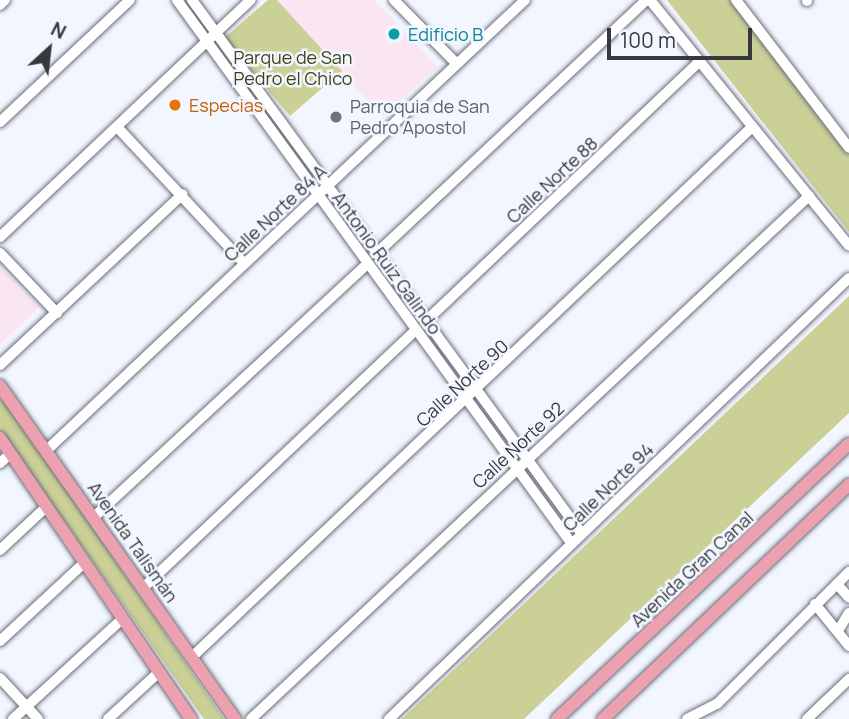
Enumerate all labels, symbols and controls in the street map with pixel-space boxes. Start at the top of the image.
north arrow [14,14,84,84]
scale bar [611,14,756,58]
text: N [47,16,71,45]
place label: Edificio B [408,23,483,45]
marker: Edificio B [386,26,402,42]
text: 100 m [620,26,676,54]
park label: Parque de San Pedro el Chico [234,47,352,90]
place label: Especias [189,94,263,116]
place label: Parroquia de San Pedro Apostol [350,96,490,138]
marker: Especias [167,97,183,113]
marker: Parroquia de San Pedro Apostol [328,109,344,125]
street label: Calle Norte 88 [502,132,602,228]
street label: Calle Norte 84 A [219,160,331,266]
street label: Antonio Ruiz Galindo [328,187,446,339]
street label: Calle Norte 90 [411,335,513,431]
street label: Calle Norte 92 [468,397,568,493]
street label: Calle Norte 94 [558,438,658,536]
street label: Avenida Talismán [83,478,183,606]
street label: Avenida Gran Canal [626,507,758,631]

